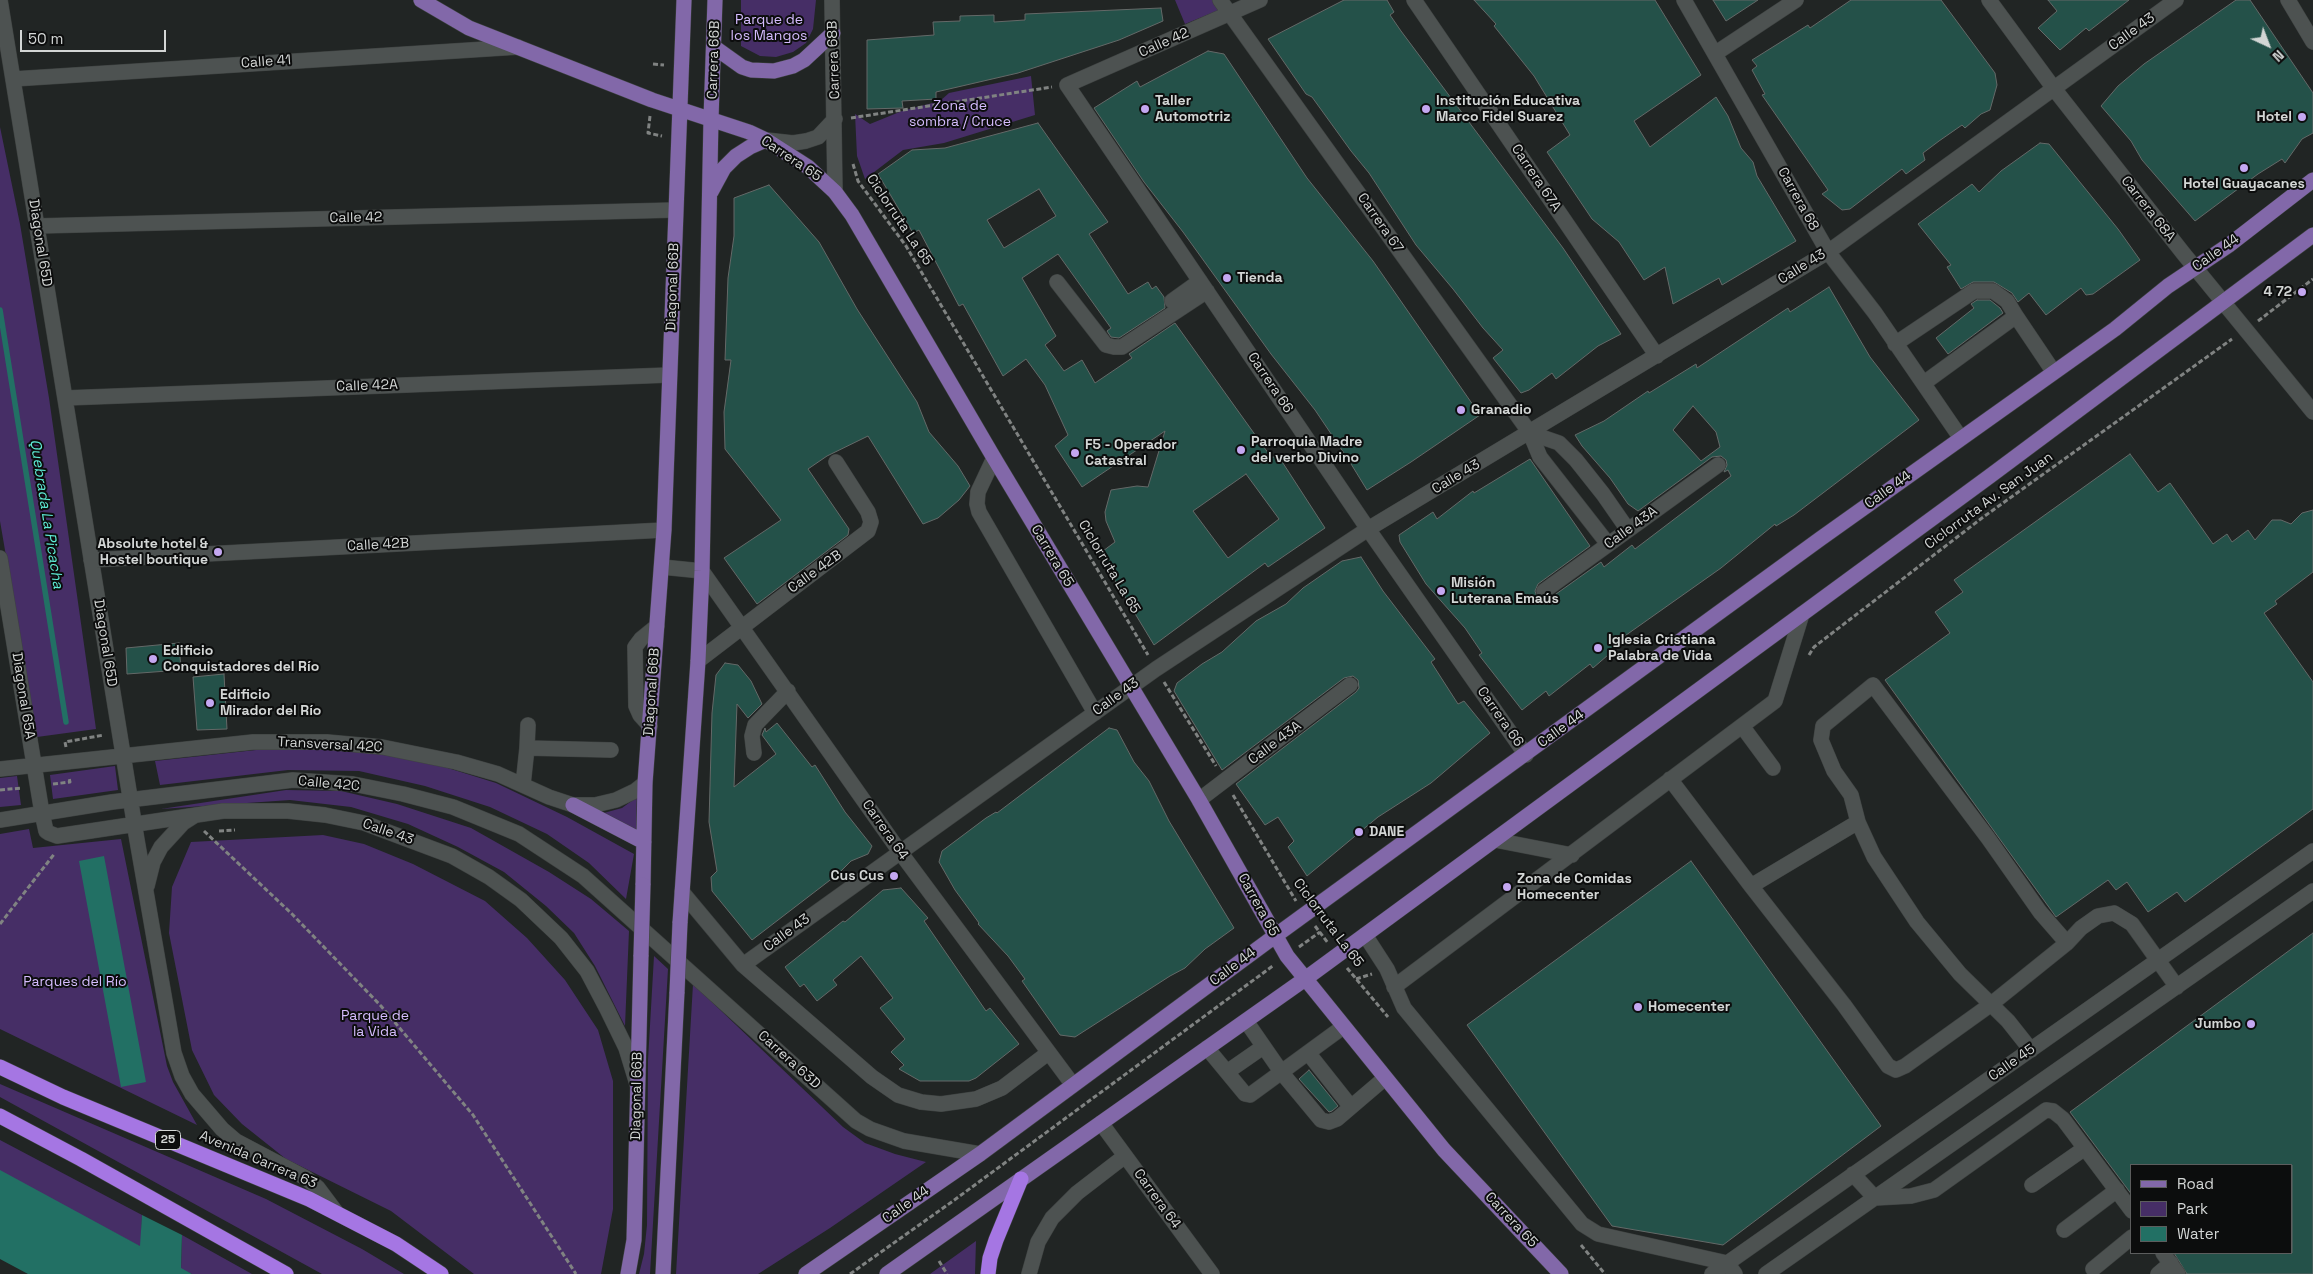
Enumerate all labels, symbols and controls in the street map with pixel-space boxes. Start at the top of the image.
street label: Calle 43 [2106,10,2158,54]
park label: Parque de los Mangos [731,12,807,44]
scale bar [22,20,169,52]
street label: Carrera 66B [704,20,724,100]
street label: Carrera 68B [824,20,844,100]
north arrow [2243,20,2293,70]
street label: Calle 42 [1136,25,1192,61]
text: 50 m [28,29,63,48]
text: N [2269,46,2288,66]
street label: Calle 41 [240,52,292,72]
place label: Taller Automotriz [1155,93,1230,125]
place label: Institución Educativa Marco Fidel Suarez [1436,93,1580,125]
park label: Zona de sombra / Cruce [909,98,1011,130]
marker: Taller Automotriz [1139,103,1151,115]
marker: Institución Educativa Marco Fidel Suarez [1420,103,1432,115]
place label: Hotel [2257,109,2292,125]
marker: Hotel [2296,111,2308,123]
street label: Carrera 65 [758,133,824,185]
street label: Carrera 67A [1507,141,1565,215]
marker: Hotel Guayacanes [2238,162,2250,174]
street label: Carrera 68 [1774,164,1822,234]
street label: Ciclorruta La 65 [862,171,936,269]
street label: Carrera 68A [2117,173,2179,245]
place label: Hotel Guayacanes [2183,176,2305,192]
street label: Carrera 67 [1353,190,1407,256]
street label: Diagonal 65D [25,198,55,288]
street label: Calle 42 [329,209,383,227]
street label: Calle 44 [2189,231,2243,275]
street label: Diagonal 66B [663,243,683,331]
street label: Calle 43 [1775,246,1829,288]
place label: Tienda [1237,270,1283,286]
marker: Tienda [1221,272,1233,284]
place label: 4 72 [2264,284,2292,300]
marker: 4 72 [2296,286,2308,298]
street label: Carrera 66 [1244,350,1296,416]
street label: Calle 42A [336,377,398,395]
place label: Granadio [1471,402,1532,418]
marker: Granadio [1455,404,1467,416]
place label: Parroquia Madre del verbo Divino [1251,434,1362,467]
place label: F5 - Operador Catastral [1085,437,1177,470]
water label: Quebrada La Picacha [25,438,67,590]
marker: Parroquia Madre del verbo Divino [1235,444,1247,456]
marker: F5 - Operador Catastral [1069,447,1081,459]
street label: Ciclorruta Av. San Juan [1921,449,2057,553]
street label: Calle 43 [1429,456,1483,498]
street label: Calle 44 [1862,468,1914,512]
street label: Calle 43A [1601,503,1661,553]
street label: Ciclorruta La 65 [1074,517,1144,617]
street label: Carrera 65 [1027,522,1077,590]
street label: Calle 42B [346,535,410,555]
place label: Absolute hotel & Hostel boutique [97,536,208,568]
marker: Absolute hotel & Hostel boutique [212,546,224,558]
street label: Calle 42B [785,547,845,597]
place label: Misión Luterana Emaús [1451,575,1559,608]
marker: Misión Luterana Emaús [1435,585,1447,597]
street label: Diagonal 65D [90,598,120,688]
place label: Iglesia Cristiana Palabra de Vida [1608,632,1716,664]
marker: Iglesia Cristiana Palabra de Vida [1592,642,1604,654]
place label: Edificio Conquistadores del Río [163,643,319,676]
street label: Diagonal 66B [641,647,663,737]
street label: Diagonal 65A [8,651,38,741]
marker: Edificio Conquistadores del Río [147,653,159,665]
street label: Calle 43 [1090,675,1142,719]
street label: Carrera 66 [1473,684,1527,750]
place label: Edificio Mirador del Río [220,687,321,720]
marker: Edificio Mirador del Río [204,697,216,709]
street label: Calle 44 [1535,707,1587,751]
street label: Calle 43A [1245,718,1305,768]
street label: Transversal 42C [277,734,383,756]
street label: Calle 42C [297,773,361,795]
street label: Carrera 64 [858,797,912,863]
street label: Calle 43 [360,815,416,849]
place label: DANE [1369,824,1404,840]
marker: DANE [1353,826,1365,838]
place label: Cus Cus [830,868,884,884]
marker: Cus Cus [888,870,900,882]
street label: Carrera 65 [1234,871,1282,939]
place label: Zona de Comidas Homecenter [1517,871,1632,904]
street label: Ciclorruta La 65 [1289,876,1367,970]
marker: Zona de Comidas Homecenter [1501,881,1513,893]
street label: Calle 43 [761,911,813,955]
street label: Calle 44 [1207,944,1259,990]
park label: Parques del Río [23,974,127,990]
place label: Homecenter [1648,999,1730,1015]
marker: Homecenter [1632,1001,1644,1013]
park label: Parque de la Vida [341,1008,409,1040]
place label: Jumbo [2195,1016,2241,1032]
marker: Jumbo [2245,1018,2257,1030]
street label: Carrera 63D [754,1027,824,1093]
street label: Calle 45 [1986,1041,2038,1085]
street label: Diagonal 66B [628,1052,646,1140]
street label: Avenida Carrera 63 [197,1128,319,1192]
road number: 25 [156,1130,180,1150]
legend [2130,1164,2293,1254]
street label: Carrera 64 [1130,1166,1184,1232]
text: Road [2177,1174,2214,1193]
street label: Calle 44 [879,1183,933,1227]
street label: Carrera 65 [1481,1189,1541,1251]
text: Park [2177,1199,2208,1218]
text: Water [2177,1224,2219,1243]

